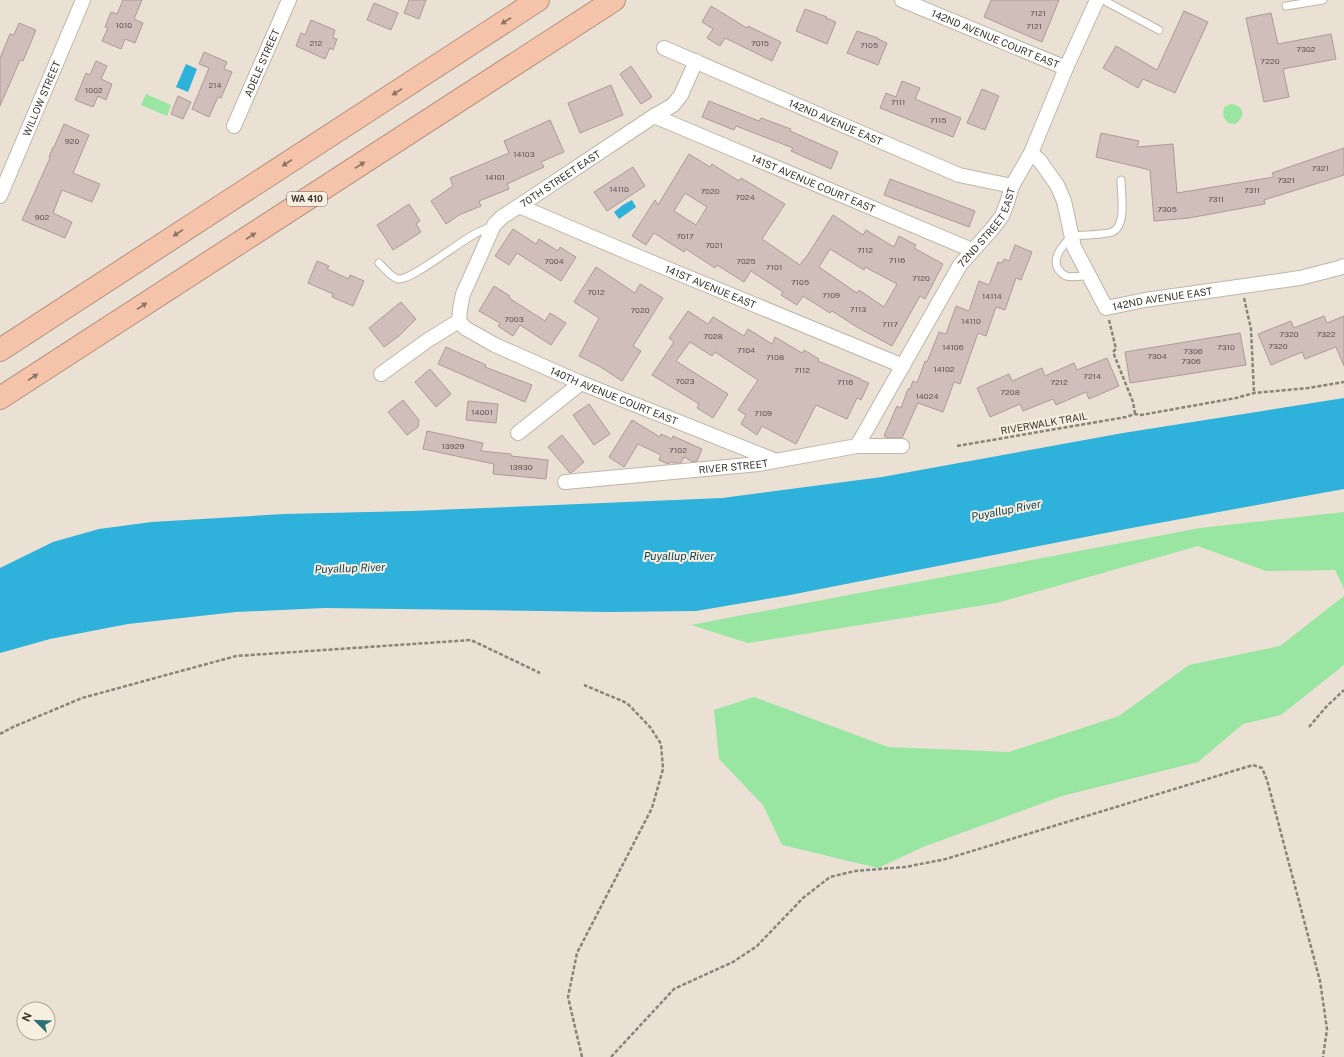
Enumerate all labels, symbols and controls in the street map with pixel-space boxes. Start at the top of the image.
street label: 142ND AVENUE COURT EAST [930,7,1061,71]
house number: 7121 [1030,8,1046,18]
one-way arrow [501,17,511,25]
house number: 1010 [116,20,132,30]
house number: 7121 [1026,21,1042,31]
street label: ADELE STREET [242,27,282,98]
house number: 212 [310,38,323,48]
house number: 7015 [751,38,769,48]
house number: 7105 [860,40,878,50]
house number: 7302 [1296,44,1316,54]
house number: 7220 [1260,56,1280,66]
street label: WILLOW STREET [20,59,63,138]
house number: 214 [208,80,222,90]
house number: 1002 [85,85,103,95]
one-way arrow [391,88,402,96]
street label: 142ND AVENUE EAST [787,96,885,147]
house number: 7111 [891,97,905,107]
house number: 7115 [930,115,946,125]
house number: 920 [65,136,79,146]
street label: 70TH STREET EAST [518,148,603,210]
house number: 14103 [513,149,535,159]
street label: 141ST AVENUE COURT EAST [750,152,877,215]
one-way arrow [282,159,293,166]
one-way arrow [355,161,365,169]
house number: 7321 [1311,163,1329,173]
house number: 14101 [485,172,505,182]
house number: 7321 [1277,175,1295,185]
house number: 14110 [609,184,629,194]
house number: 7311 [1244,185,1260,195]
house number: 7020 [700,186,720,196]
street label: 72ND STREET EAST [955,186,1017,269]
road number: WA 410 [287,192,327,206]
house number: 7024 [735,192,755,202]
house number: 7311 [1208,194,1224,204]
house number: 7305 [1157,204,1177,214]
house number: 902 [35,212,50,222]
one-way arrow [173,230,184,237]
house number: 7017 [676,231,694,241]
one-way arrow [245,232,257,239]
house number: 7021 [705,240,723,250]
house number: 7112 [857,245,873,255]
house number: 7116 [889,255,905,265]
house number: 7004 [544,256,564,266]
house number: 7025 [736,256,756,266]
house number: 7101 [766,262,782,272]
street label: 141ST AVENUE EAST [664,263,758,311]
house number: 7120 [912,273,930,283]
house number: 7105 [791,277,809,287]
street label: 142ND AVENUE EAST [1111,285,1213,313]
house number: 7012 [587,287,605,297]
house number: 7109 [822,290,840,300]
house number: 14114 [982,291,1002,301]
one-way arrow [136,303,148,310]
house number: 7113 [850,304,866,314]
house number: 7020 [630,305,650,315]
house number: 7003 [504,314,524,324]
house number: 14110 [961,316,981,326]
house number: 7117 [882,319,898,329]
house number: 7320 [1279,329,1299,339]
house number: 7322 [1316,329,1336,339]
house number: 7028 [703,331,723,341]
house number: 7320 [1268,341,1288,351]
house number: 14106 [942,342,964,352]
house number: 7310 [1217,342,1235,352]
house number: 7104 [737,345,755,355]
house number: 7306 [1183,346,1203,356]
house number: 7304 [1147,351,1167,361]
house number: 7108 [766,352,784,362]
house number: 7306 [1181,356,1201,366]
street label: 140TH AVENUE COURT EAST [548,364,679,427]
house number: 14102 [933,364,955,374]
house number: 7112 [794,365,810,375]
house number: 7214 [1083,371,1101,381]
one-way arrow [28,373,38,381]
house number: 7023 [675,376,695,386]
house number: 7116 [837,377,853,387]
house number: 7212 [1050,377,1068,387]
house number: 7208 [1000,387,1020,397]
house number: 14024 [916,391,938,401]
house number: 14001 [471,407,493,417]
house number: 7109 [754,408,772,418]
street label: RIVERWALK TRAIL [1000,409,1089,437]
house number: 13929 [441,441,465,451]
house number: 7102 [669,445,687,455]
street label: RIVER STREET [698,456,769,476]
house number: 13930 [509,462,533,472]
water label: Puyallup River [970,497,1043,523]
water label: Puyallup River [644,550,715,562]
water label: Puyallup River [314,561,386,575]
north arrow [16,1001,56,1041]
text: N [20,1011,34,1023]

